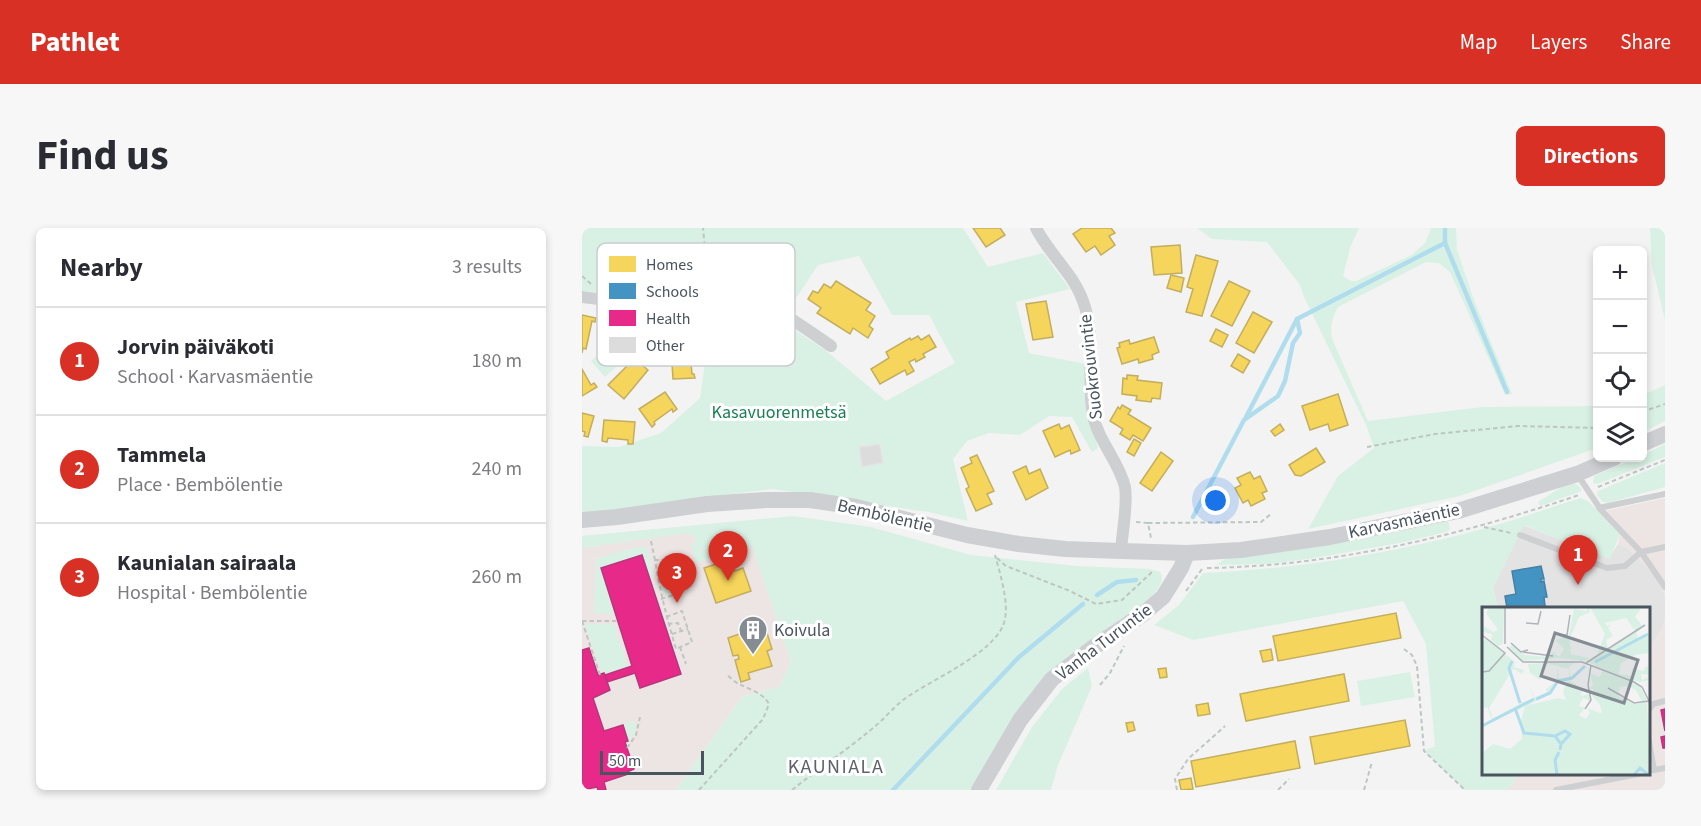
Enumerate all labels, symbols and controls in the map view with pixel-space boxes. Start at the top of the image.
text: Pathlet [30,22,120,62]
text: Map [1460,27,1497,57]
text: Layers [1530,27,1587,57]
text: Share [1620,27,1671,57]
text: Find us [36,126,169,186]
button: Directions [1516,126,1665,186]
legend [597,243,795,366]
map controls [1593,246,1647,462]
button: + [1593,246,1647,300]
text: Nearby [60,249,143,286]
text: 3 results [452,253,522,281]
text: Homes [646,254,693,276]
text: Schools [646,281,699,303]
button: − [1593,300,1647,354]
text: Health [646,308,690,330]
street label: Suokrouvintie [1073,313,1109,421]
text: Jorvin päiväkoti [117,331,274,363]
text: Other [646,335,685,357]
text: 1 [74,347,85,375]
text: 180 m [472,347,522,375]
button: locate [1593,354,1647,408]
text: School · Karvasmäentie [117,363,313,391]
park label: Kasavuorenmetsä [711,400,847,425]
button: layers [1593,408,1647,462]
text: Tammela [117,439,206,471]
text: 2 [74,455,85,483]
text: 240 m [472,455,522,483]
text: Place · Bembölentie [117,471,283,499]
your location [1201,486,1230,515]
street label: Bembölentie [835,493,935,539]
street label: Karvasmäentie [1346,497,1462,545]
pin: 2 [708,532,748,581]
pin: 1 [1558,536,1598,585]
text: Kaunialan sairaala [117,547,296,579]
pin: 3 [658,554,697,603]
text: 3 [74,563,85,591]
text: 260 m [472,563,522,591]
text: Hospital · Bembölentie [117,579,307,607]
street label: Vanha Turuntie [1051,598,1157,686]
inset map [1482,607,1650,775]
building icon: Koivula [737,614,769,656]
place label: Koivula [774,618,830,643]
scale bar [600,748,704,776]
text: 50 m [609,750,641,772]
district label: KAUNIALA [788,753,884,781]

